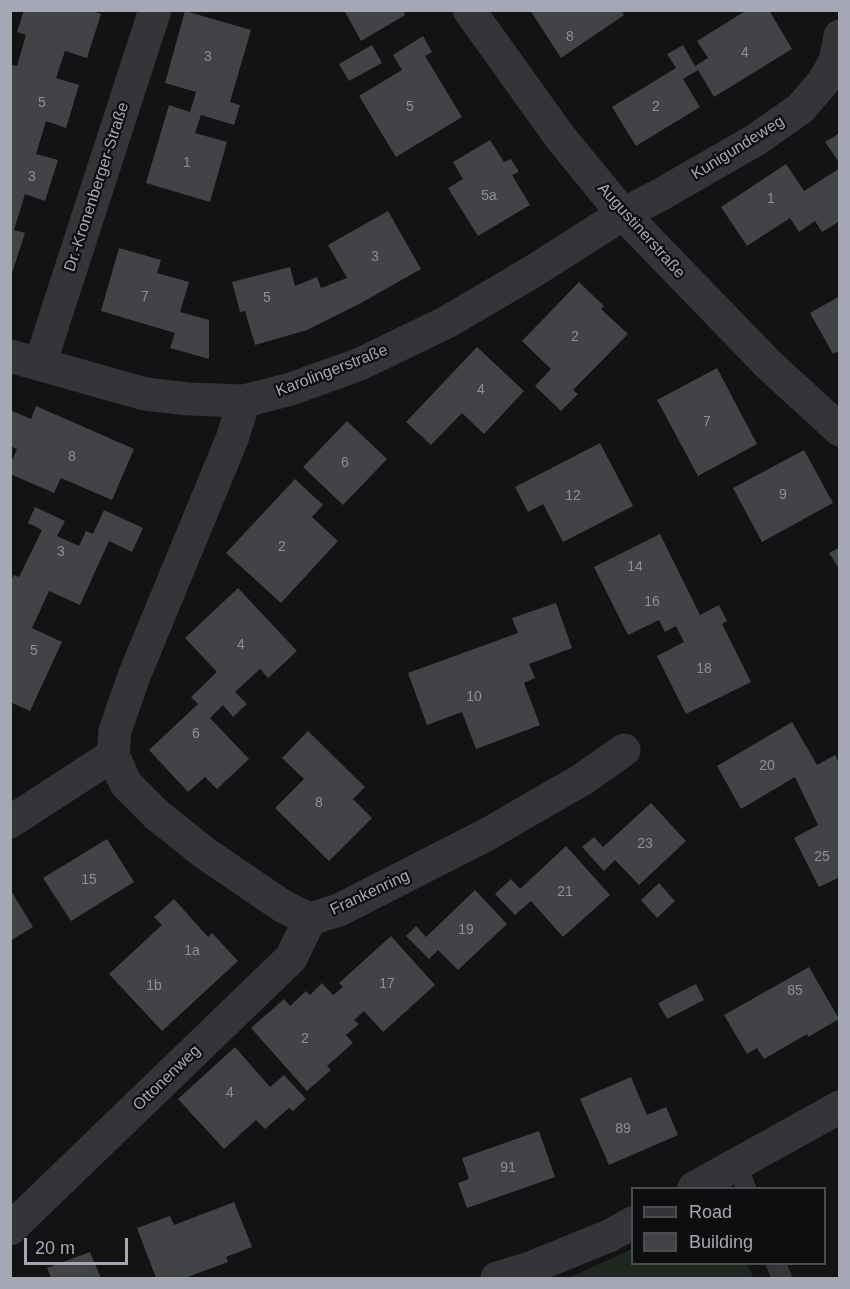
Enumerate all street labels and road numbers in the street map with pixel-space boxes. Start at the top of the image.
street label: Dr.-Kronenberger-Straße [61,100,133,274]
street label: Kunigundeweg [688,112,788,184]
street label: Augustinerstraße [593,179,689,283]
street label: Karolingerstraße [273,341,391,401]
street label: Frankenring [327,866,413,920]
street label: Ottonenweg [129,1041,205,1115]

